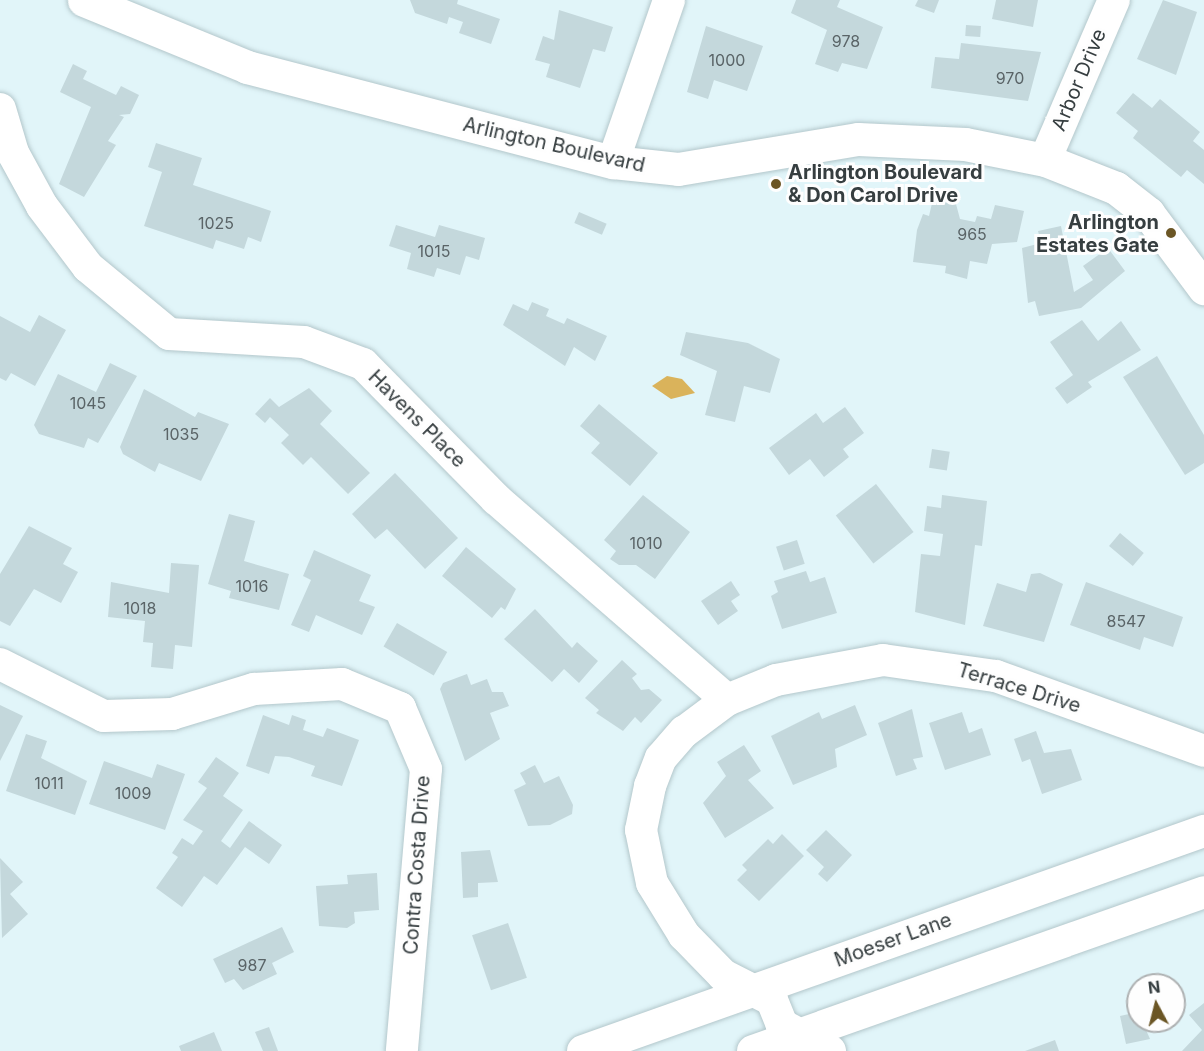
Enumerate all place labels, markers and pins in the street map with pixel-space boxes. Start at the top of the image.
place label: Arlington Boulevard & Don Carol Drive [788,160,982,207]
marker: Arlington Boulevard & Don Carol Drive [769,177,783,191]
place label: Arlington Estates Gate [1036,210,1159,257]
marker: Arlington Estates Gate [1164,226,1178,240]

